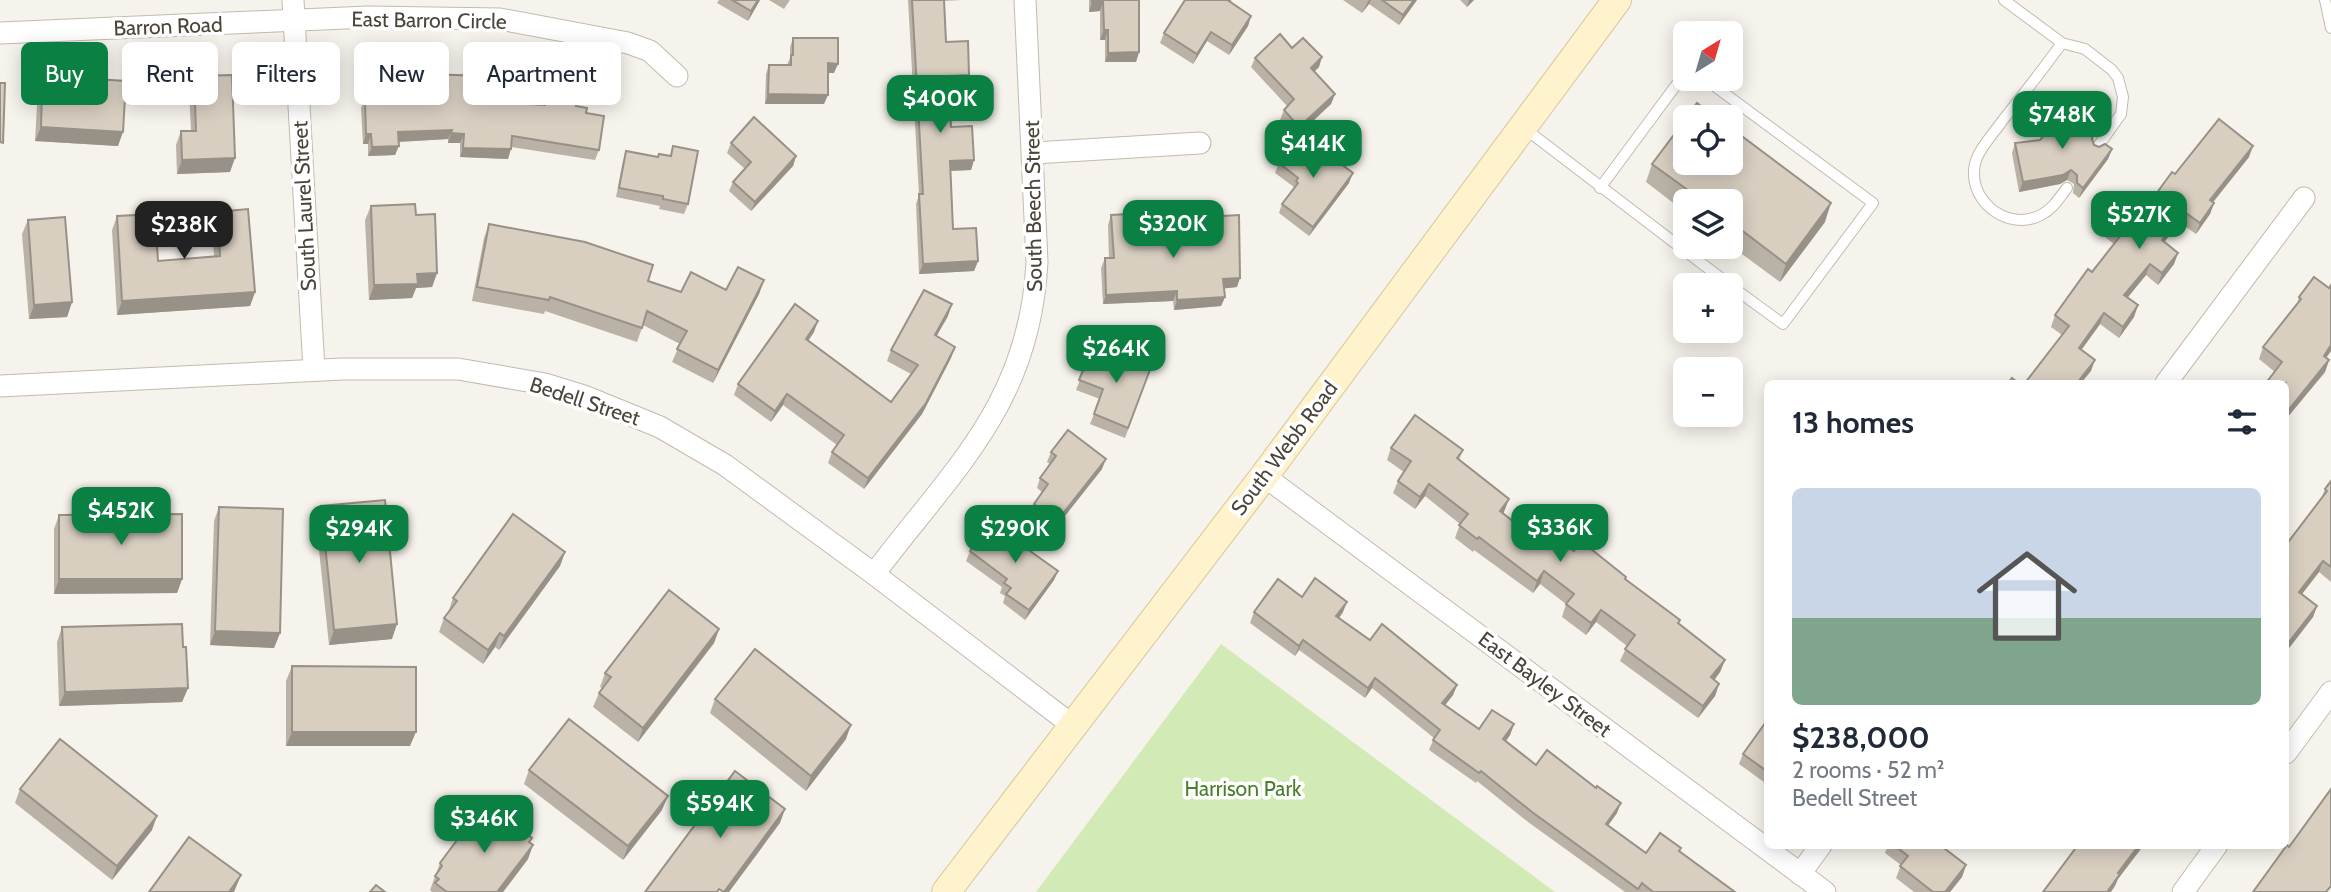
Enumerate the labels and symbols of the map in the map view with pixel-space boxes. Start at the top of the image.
street label: East Barron Circle [351,6,507,34]
street label: Barron Road [113,12,223,40]
north arrow [1673,21,1743,91]
pin: $400K [891,76,989,135]
pin: $748K [2013,92,2111,151]
street label: South Laurel Street [287,120,321,292]
street label: South Beech Street [1019,120,1047,292]
pin: $414K [1264,120,1362,180]
pin: $527K [2090,191,2188,251]
pin: $320K [1124,201,1222,260]
pin: $238K [135,202,233,261]
pin: $264K [1067,326,1165,385]
street label: Bedell Street [527,371,643,431]
street label: South Webb Road [1225,376,1343,520]
pin: $452K [72,488,170,547]
pin: $336K [1511,504,1609,564]
pin: $294K [310,505,408,565]
pin: $290K [966,505,1064,565]
street label: East Bayley Street [1474,626,1616,742]
park label: Harrison Park [1185,776,1302,801]
pin: $594K [671,780,769,840]
pin: $346K [435,796,533,855]

